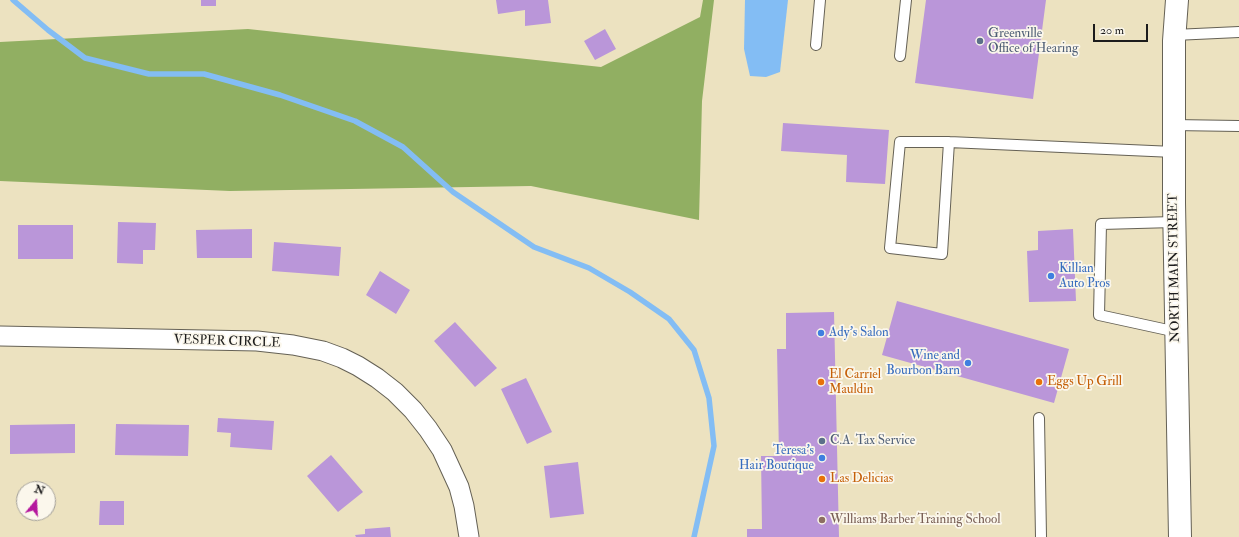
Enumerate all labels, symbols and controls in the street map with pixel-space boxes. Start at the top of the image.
scale bar [1095,16,1150,42]
text: 20 m [1100,23,1124,38]
place label: Greenville Office of Hearing [988,26,1078,57]
marker: Greenville Office of Hearing [975,36,985,46]
street label: NORTH MAIN STREET [1166,193,1184,343]
place label: Killian Auto Pros [1059,261,1110,292]
marker: Killian Auto Pros [1046,271,1056,281]
place label: Ady's Salon [829,325,889,341]
marker: Ady's Salon [816,328,826,338]
street label: VESPER CIRCLE [173,332,281,352]
place label: Wine and Bourbon Barn [886,348,960,379]
marker: Wine and Bourbon Barn [963,358,973,368]
place label: El Carriel Mauldin [829,367,881,398]
place label: Eggs Up Grill [1047,374,1122,390]
marker: El Carriel Mauldin [816,377,826,387]
marker: Eggs Up Grill [1034,377,1044,387]
place label: C.A. Tax Service [830,433,915,449]
marker: C.A. Tax Service [817,436,827,446]
place label: Teresa's Hair Boutique [739,443,814,474]
marker: Teresa's Hair Boutique [817,453,827,463]
place label: Las Delicias [830,471,893,487]
marker: Las Delicias [817,474,827,484]
north arrow [16,481,56,521]
text: N [33,482,46,498]
place label: Williams Barber Training School [830,512,1001,528]
marker: Williams Barber Training School [817,515,827,525]

